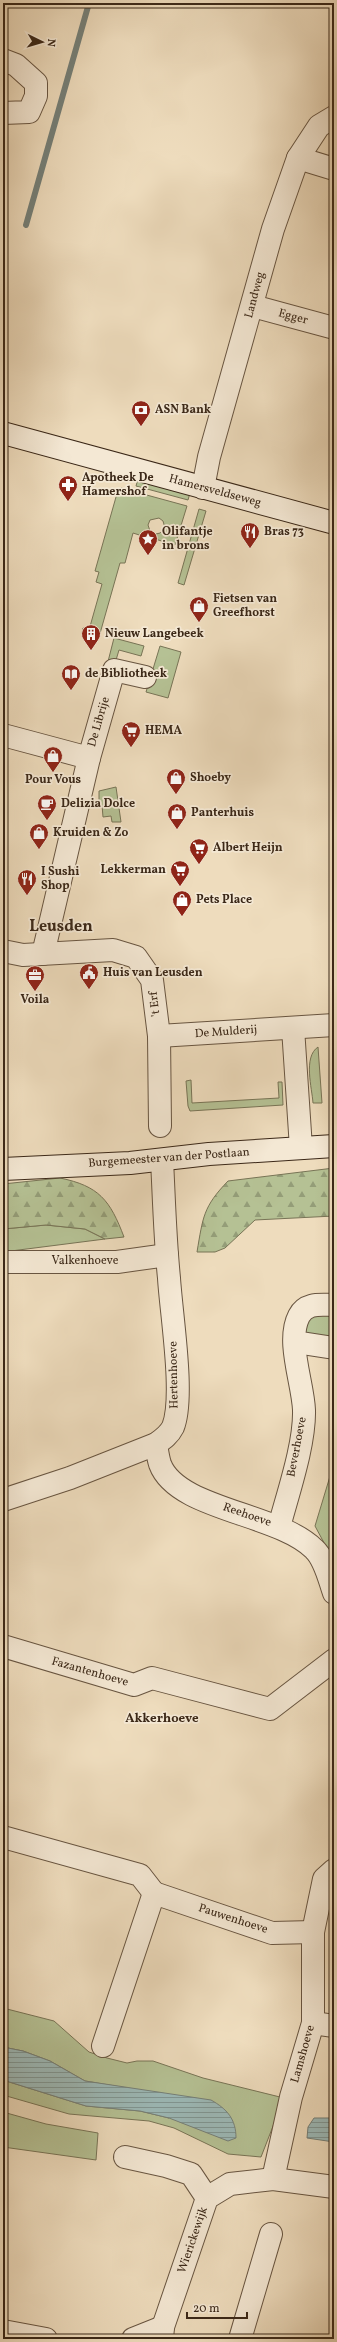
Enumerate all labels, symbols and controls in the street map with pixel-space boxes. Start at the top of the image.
north arrow [22,22,62,62]
text: N [43,38,58,47]
street label: Landweg [241,270,269,320]
street label: Egger [276,305,310,329]
bank icon: ASN Bank [130,399,152,427]
place label: ASN Bank [155,402,212,418]
place label: Apotheek De Hamershof [82,470,154,500]
street label: Hamersveldseweg [167,471,263,511]
pharmacy icon: Apotheek De Hamershof [57,474,79,502]
restaurant icon: Bras 73 [239,521,261,549]
place label: Olifantje in brons [162,524,213,554]
place label: Bras 73 [264,524,304,540]
place icon: Olifantje in brons [137,528,159,556]
place label: Fietsen van Greefhorst [213,591,277,621]
shop icon: Fietsen van Greefhorst [188,595,210,623]
building icon: Nieuw Langebeek [80,623,102,651]
place label: Nieuw Langebeek [105,626,204,642]
library icon: de Bibliotheek [60,663,82,691]
place label: de Bibliotheek [85,666,168,682]
street label: De Librije [84,695,114,749]
supermarket icon: HEMA [120,720,142,748]
place label: HEMA [145,723,182,739]
shop icon: Pour Vous [42,745,64,773]
shop icon: Shoeby [165,767,187,795]
place label: Shoeby [190,770,231,786]
place label: Pour Vous [25,772,82,788]
cafe icon: Delizia Dolce [36,793,58,821]
place label: Delizia Dolce [61,796,135,812]
shop icon: Panterhuis [166,802,188,830]
place label: Panterhuis [191,805,255,821]
shop icon: Kruiden & Zo [28,822,50,850]
place label: Kruiden & Zo [53,825,128,841]
supermarket icon: Albert Heijn [188,837,210,865]
place label: Albert Heijn [213,840,283,856]
supermarket icon: Lekkerman [169,859,191,887]
place label: Lekkerman [100,862,166,878]
place label: I Sushi Shop [41,864,80,894]
restaurant icon: I Sushi Shop [16,868,38,896]
shop icon: Pets Place [171,889,193,917]
place label: Pets Place [196,892,252,908]
district label: Leusden [29,916,93,938]
public building icon: Huis van Leusden [78,962,100,990]
office icon: Voila [24,964,46,992]
place label: Huis van Leusden [103,965,203,981]
street label: 't Erf [145,989,164,1018]
place label: Voila [21,992,50,1008]
street label: De Mulderij [194,1022,258,1042]
street label: Burgemeester van der Postlaan [88,1144,250,1172]
street label: Valkenhoeve [52,1253,119,1269]
street label: Hertenhoeve [165,1341,183,1409]
street label: Beverhoeve [283,1415,311,1478]
street label: Reehoeve [221,1499,274,1531]
street label: Fazantenhoeve [50,1653,131,1691]
district label: Akkerhoeve [125,1710,199,1728]
street label: Pauwenhoeve [196,1900,270,1938]
street label: Lamshoeve [287,2023,319,2085]
street label: Wierickewijk [174,2204,212,2275]
scale bar [187,2294,247,2320]
text: 20 m [193,2301,220,2317]

